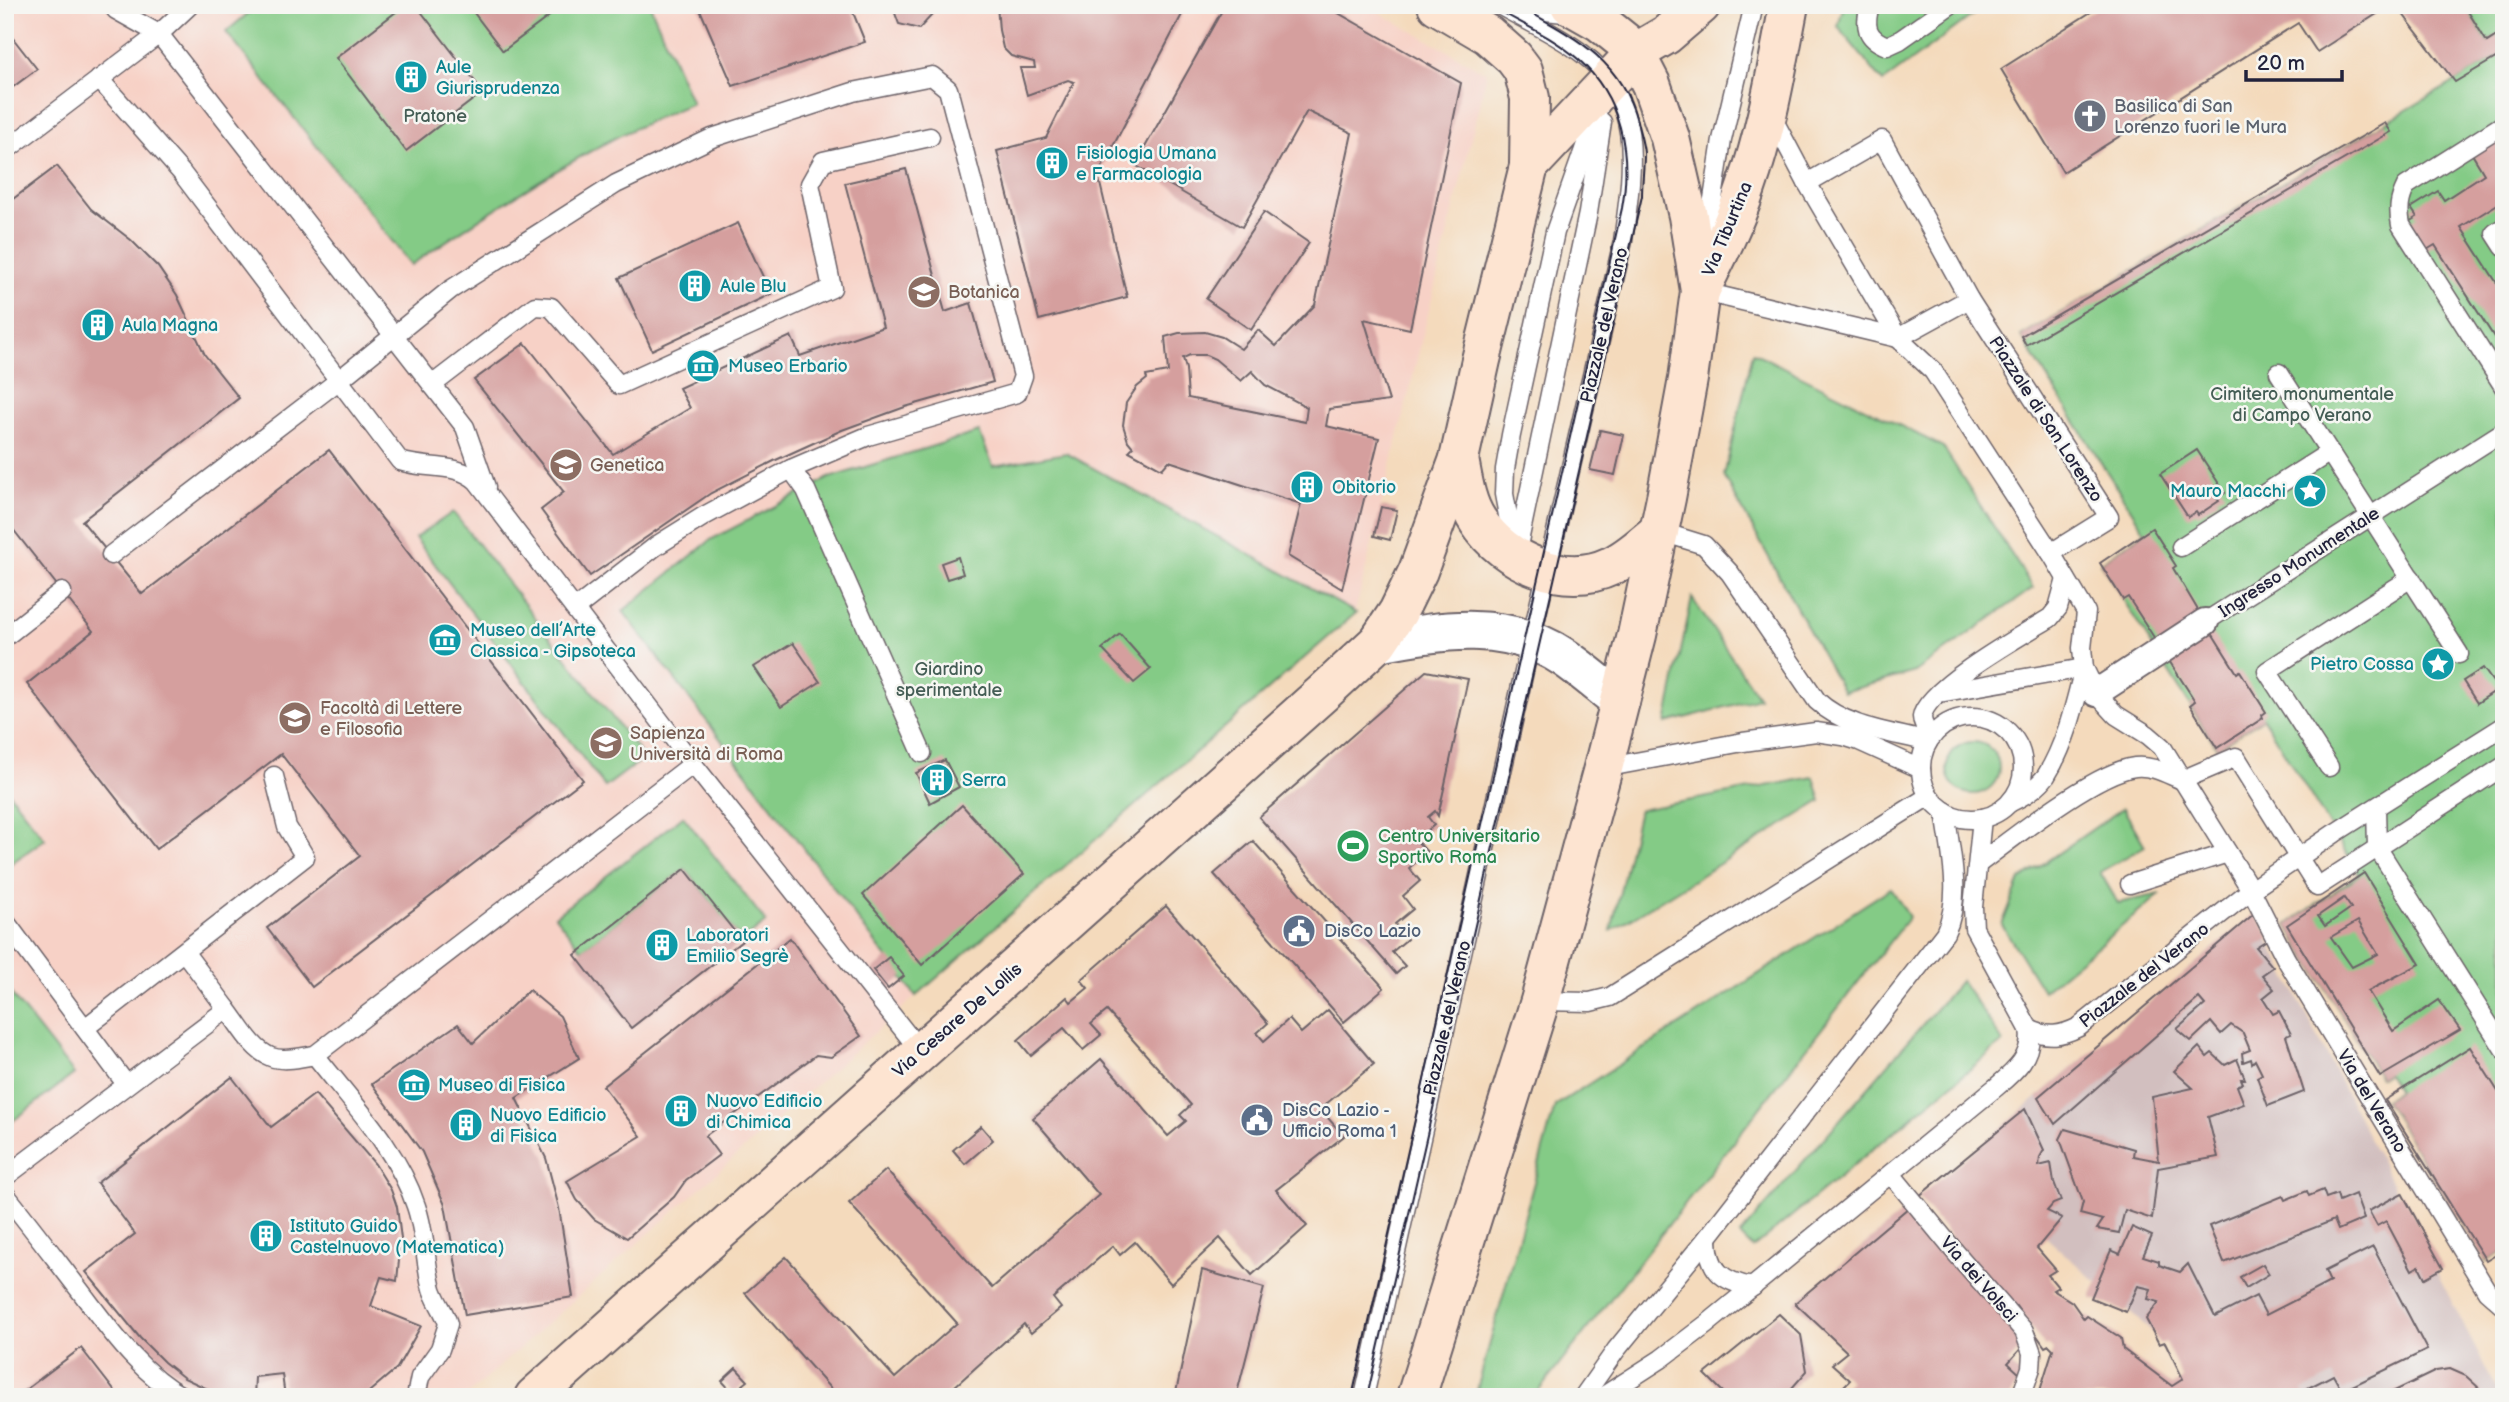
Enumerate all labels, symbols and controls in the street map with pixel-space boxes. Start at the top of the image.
scale bar [2246,38,2343,82]
text: 20 m [2257,51,2305,76]
place label: Aule Giurisprudenza [436,57,560,99]
building icon: Aule Giurisprudenza [392,58,430,96]
place label: Basilica di San Lorenzo fuori le Mura [2114,96,2287,138]
church icon: Basilica di San Lorenzo fuori le Mura [2071,97,2109,135]
park label: Pratone [403,106,467,127]
place label: Fisiologia Umana e Farmacologia [1076,143,1217,185]
building icon: Fisiologia Umana e Farmacologia [1033,144,1071,182]
street label: Via Tiburtina [1698,179,1757,280]
street label: Piazzale del Verano [1576,245,1633,405]
building icon: Aule Blu [676,267,714,305]
school or university icon: Botanica [905,273,943,311]
place label: Aule Blu [720,276,787,297]
place label: Botanica [948,282,1020,303]
building icon: Aula Magna [79,306,117,344]
place label: Aula Magna [122,315,218,336]
street label: Piazzale di San Lorenzo [1984,333,2107,506]
museum icon: Museo Erbario [684,347,722,385]
place label: Museo Erbario [728,356,848,377]
park label: Cimitero monumentale di Campo Verano [2210,384,2394,426]
school or university icon: Genetica [547,446,585,484]
place label: Genetica [590,455,665,476]
building icon: Obitorio [1288,468,1326,506]
place icon: Mauro Macchi [2291,472,2329,510]
place label: Obitorio [1332,477,1396,498]
place label: Mauro Macchi [2170,481,2286,502]
street label: Ingresso Monumentale [2215,502,2384,622]
place label: Museo dell’Arte Classica - Gipsoteca [470,620,636,662]
museum icon: Museo dell’Arte Classica - Gipsoteca [426,621,464,659]
place icon: Pietro Cossa [2419,645,2457,683]
place label: Pietro Cossa [2310,654,2414,675]
park label: Giardino sperimentale [896,659,1002,701]
place label: Facoltà di Lettere e Filosofia [320,698,462,740]
school or university icon: Facoltà di Lettere e Filosofia [276,699,314,737]
place label: Sapienza Università di Roma [630,723,783,765]
school or university icon: Sapienza Università di Roma [587,724,625,762]
building icon: Serra [918,761,956,799]
place label: Serra [962,770,1006,791]
place label: Centro Universitario Sportivo Roma [1378,826,1540,868]
sports icon: Centro Universitario Sportivo Roma [1334,827,1372,865]
public building icon: DisCo Lazio [1280,912,1318,950]
street label: Piazzale del Verano [2075,918,2213,1033]
place label: DisCo Lazio [1324,921,1421,942]
place label: Laboratori Emilio Segrè [686,925,789,967]
building icon: Laboratori Emilio Segrè [643,926,681,964]
street label: Piazzale del Verano [1419,938,1476,1098]
street label: Via Cesare De Lollis [888,959,1026,1082]
street label: Via del Verano [2332,1046,2411,1157]
museum icon: Museo di Fisica [395,1066,433,1104]
place label: Museo di Fisica [438,1075,565,1096]
place label: Nuovo Edificio di Chimica [706,1091,822,1133]
building icon: Nuovo Edificio di Chimica [662,1092,700,1130]
place label: DisCo Lazio - Ufficio Roma 1 [1282,1100,1397,1142]
public building icon: DisCo Lazio - Ufficio Roma 1 [1238,1101,1276,1139]
place label: Nuovo Edificio di Fisica [490,1105,606,1147]
building icon: Nuovo Edificio di Fisica [447,1106,485,1144]
place label: Istituto Guido Castelnuovo (Matematica) [290,1216,504,1258]
building icon: Istituto Guido Castelnuovo (Matematica) [247,1217,285,1255]
street label: Via dei Volsci [1936,1232,2022,1326]

